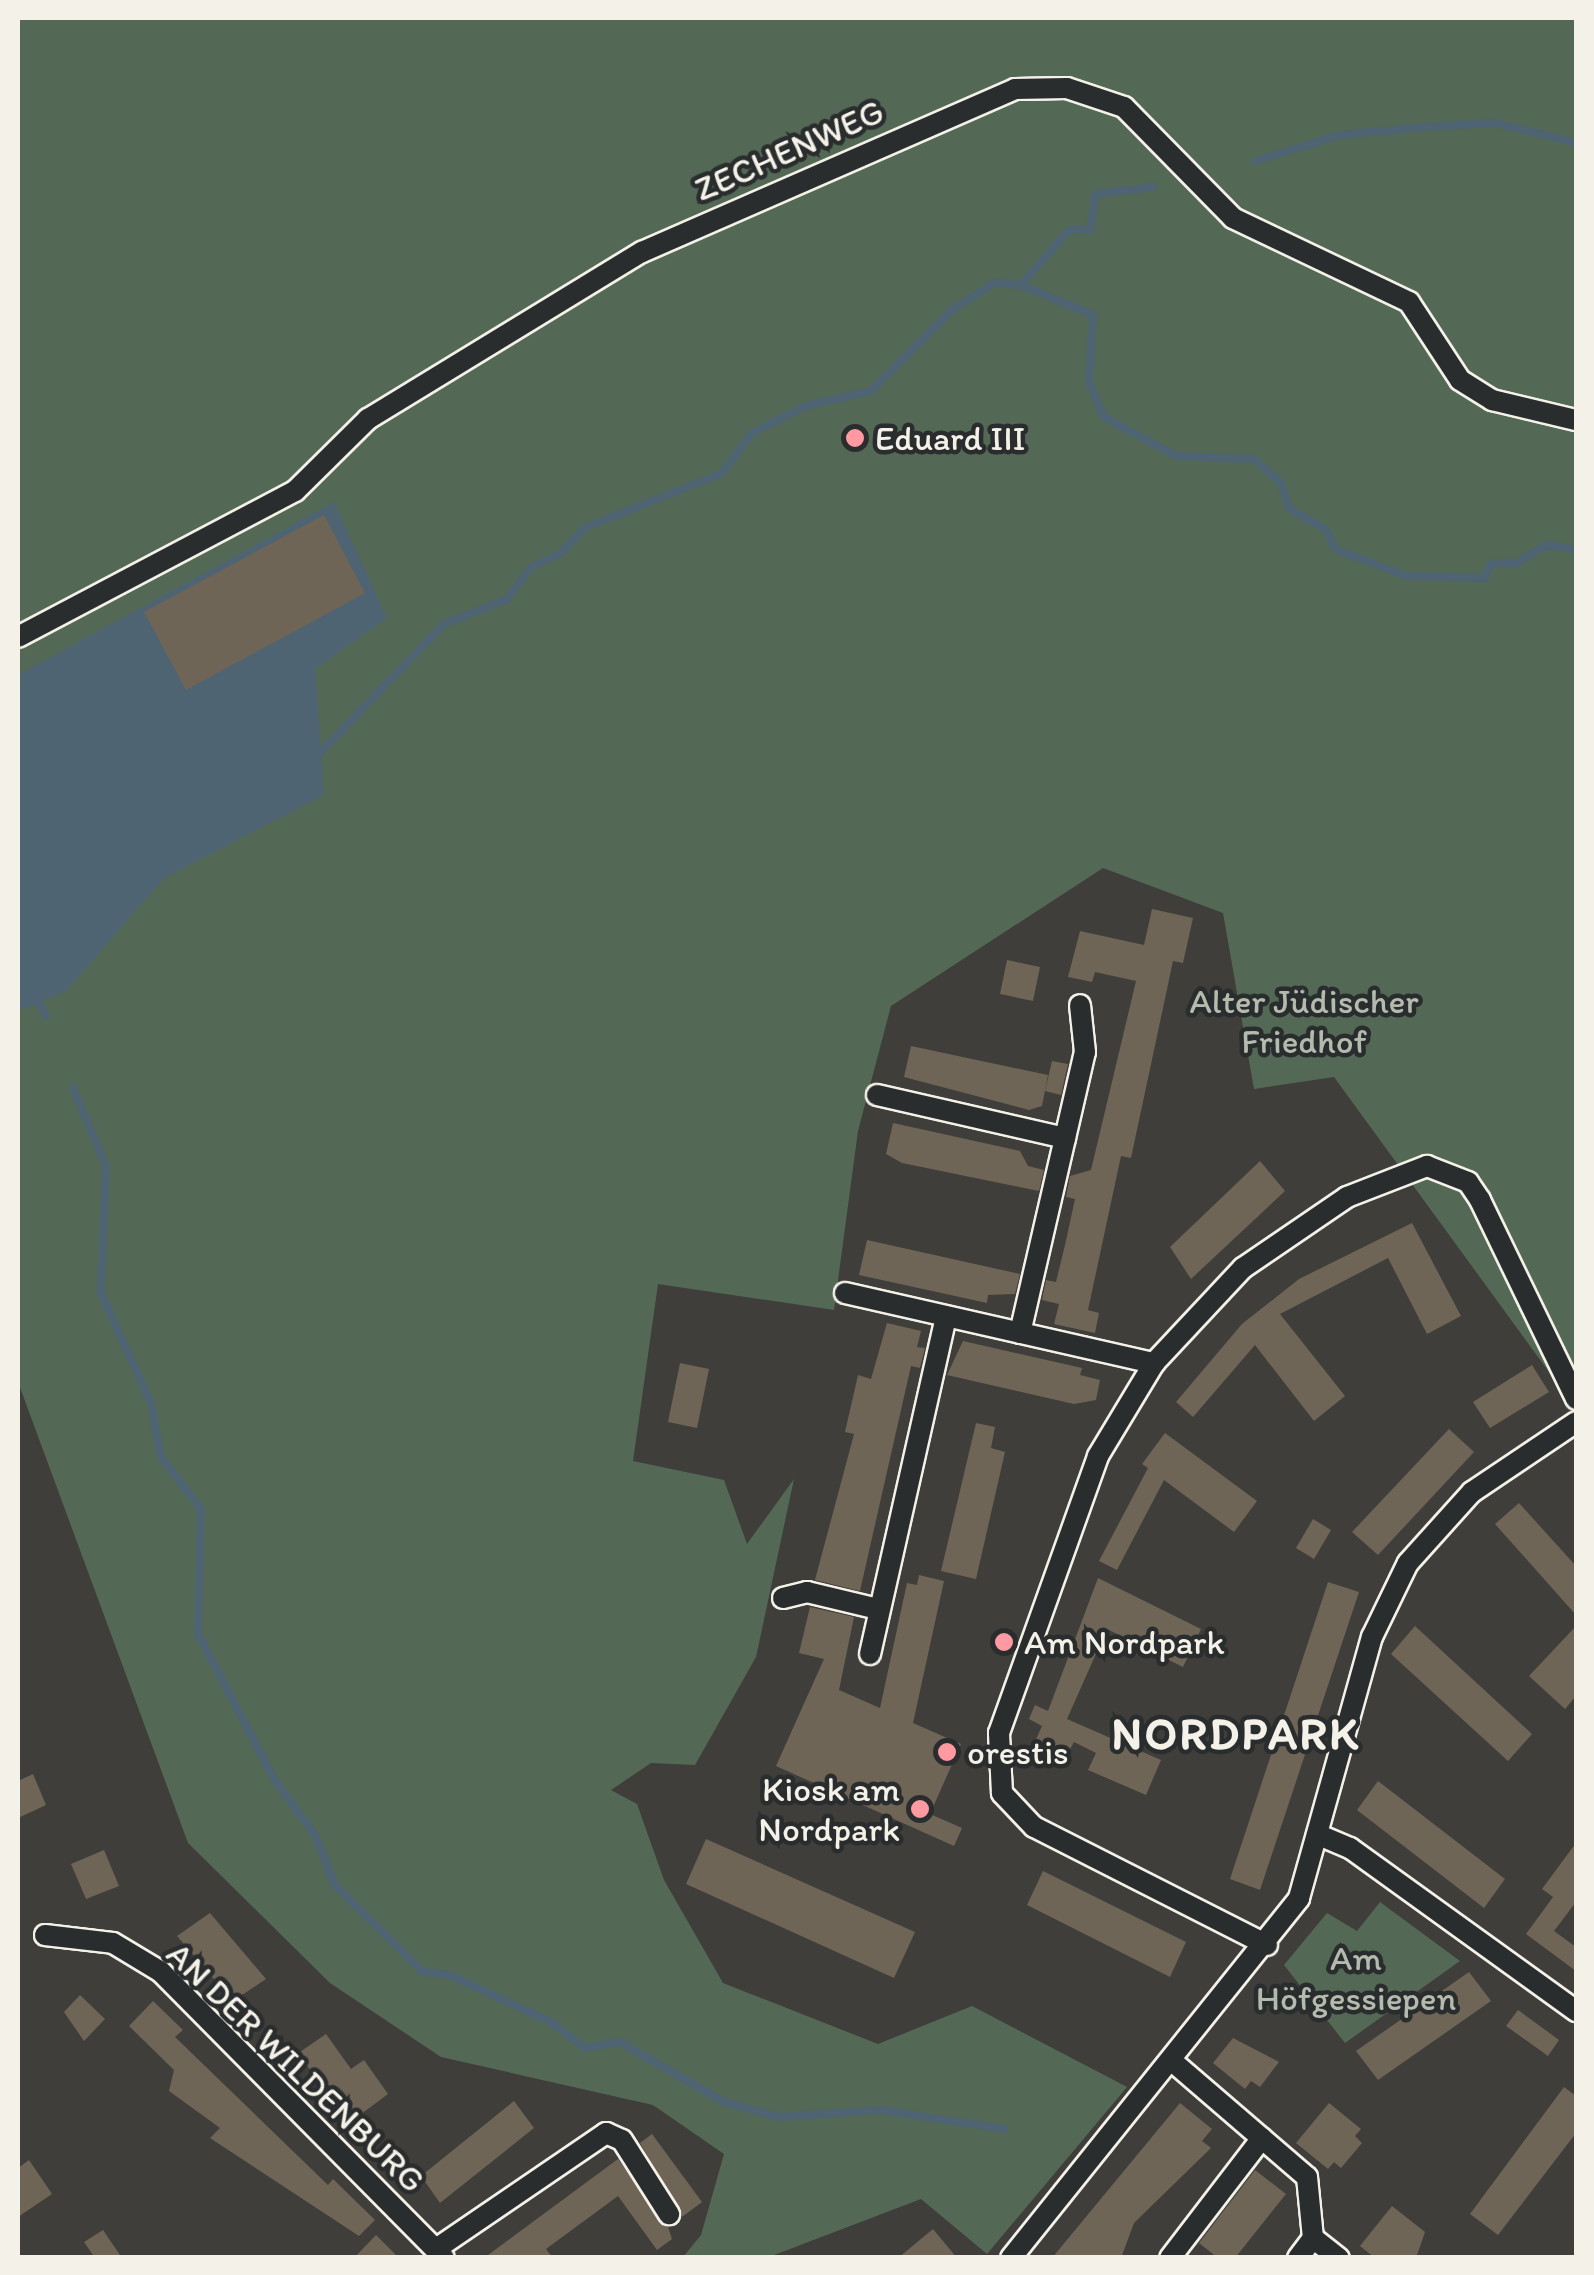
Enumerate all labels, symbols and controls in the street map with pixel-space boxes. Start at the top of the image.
street label: ZECHENWEG [688,90,890,210]
place label: Eduard III [875,417,1026,459]
marker: Eduard III [844,427,866,449]
park label: Alter Jüdischer Friedhof [1190,980,1418,1062]
place label: Am Nordpark [1024,1621,1225,1663]
marker: Am Nordpark [993,1631,1015,1653]
district label: NORDPARK [1110,1707,1362,1761]
place label: orestis [967,1731,1069,1773]
marker: orestis [936,1741,958,1763]
place label: Kiosk am Nordpark [758,1768,900,1850]
marker: Kiosk am Nordpark [909,1798,931,1820]
street label: AN DER WILDENBURG [158,1932,434,2202]
park label: Am Höfgessiepen [1256,1937,1456,2019]

